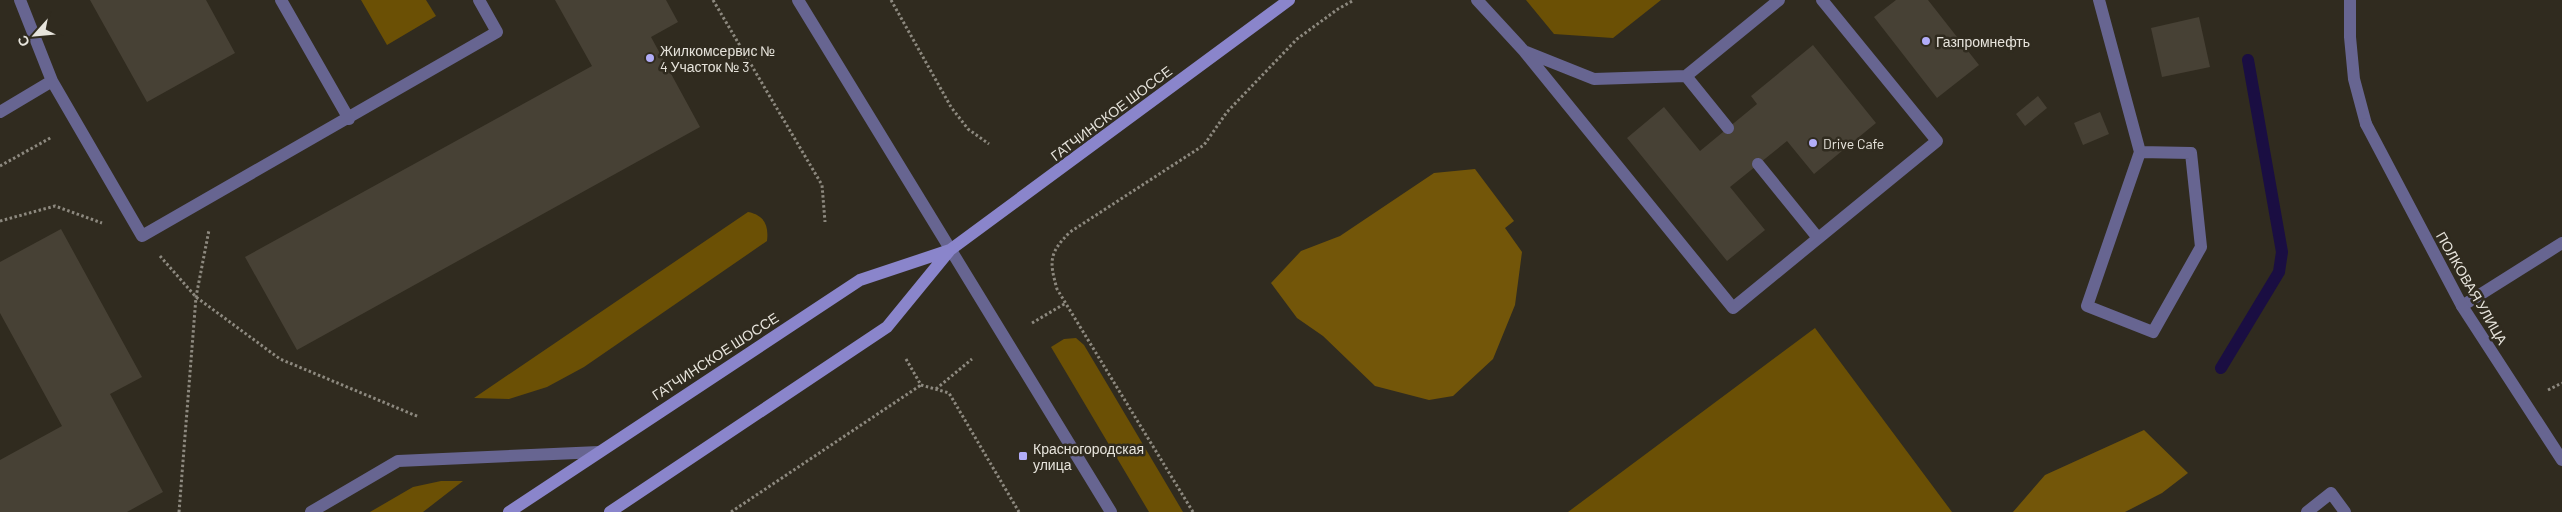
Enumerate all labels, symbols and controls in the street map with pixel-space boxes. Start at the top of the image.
north arrow [10,10,60,60]
text: С [13,33,33,49]
place label: Газпромнефть [1936,33,2030,50]
marker: Газпромнефть [1920,35,1932,47]
place label: Жилкомсервис № 4 Участок № 3 [660,42,775,75]
marker: Жилкомсервис № 4 Участок № 3 [644,52,656,64]
street label: ГАТЧИНСКОЕ ШОССЕ [1047,62,1175,164]
place label: Drive Cafe [1823,135,1884,152]
marker: Drive Cafe [1807,137,1819,149]
street label: ПОЛКОВАЯ УЛИЦА [2433,229,2512,348]
street label: ГАТЧИНСКОЕ ШОССЕ [649,309,781,403]
place label: Красногородская улица [1033,440,1144,473]
marker: Красногородская улица [1017,450,1029,462]

